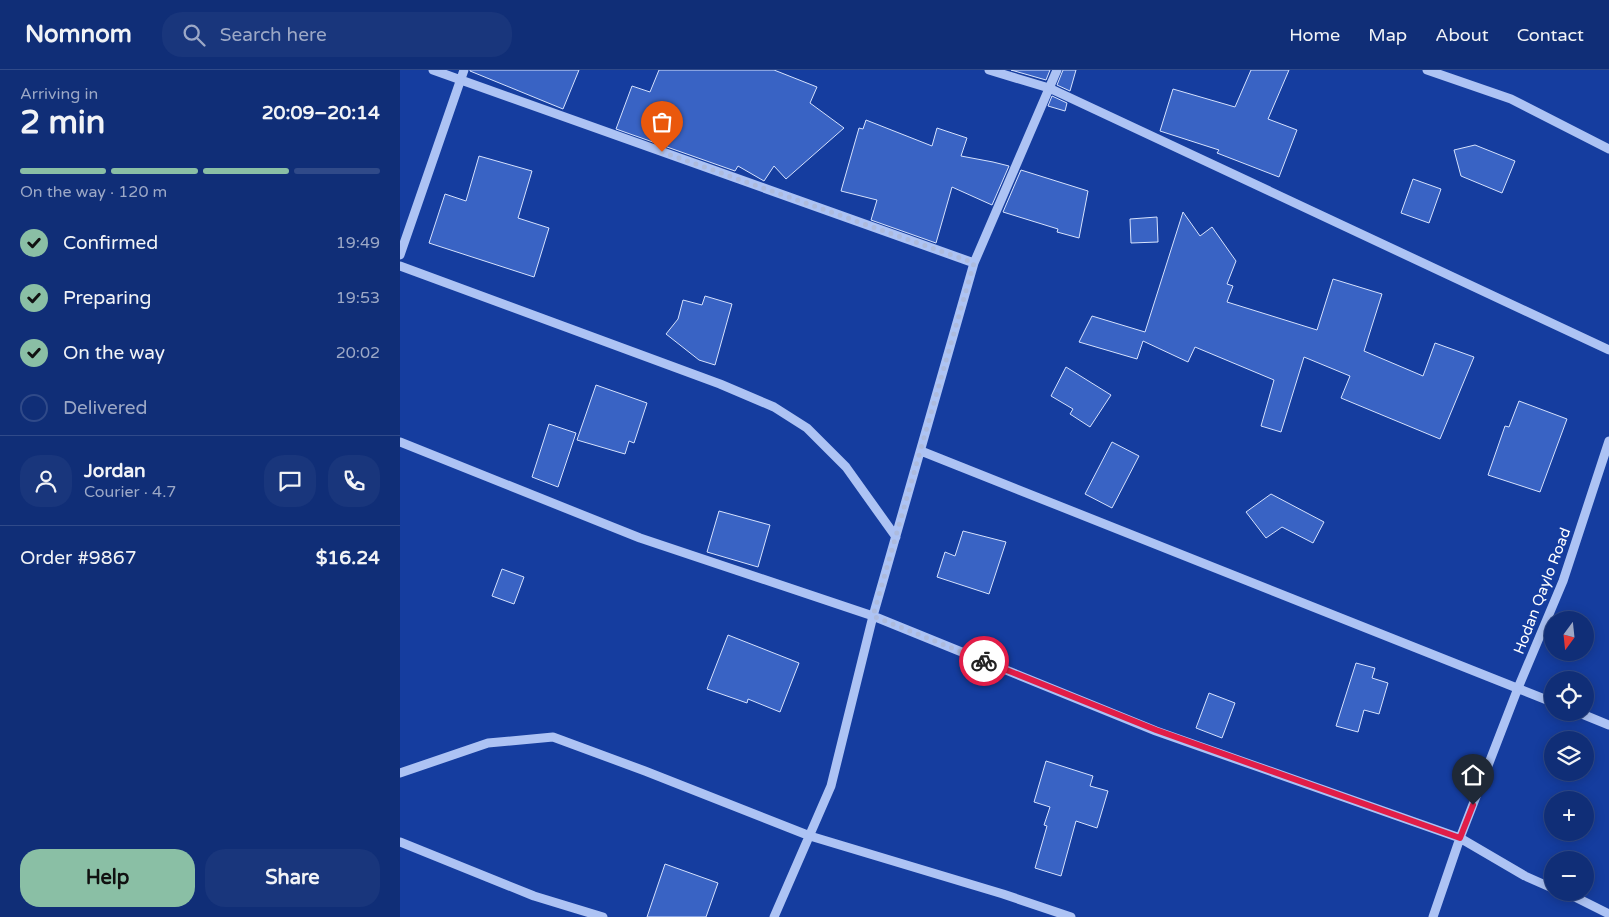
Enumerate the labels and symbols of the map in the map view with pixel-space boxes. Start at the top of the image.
pin [641,101,683,152]
street label: Hodan Qaylo Road [1510,525,1574,657]
north arrow [1544,611,1594,661]
courier [959,636,1009,686]
pin [1452,754,1494,805]

